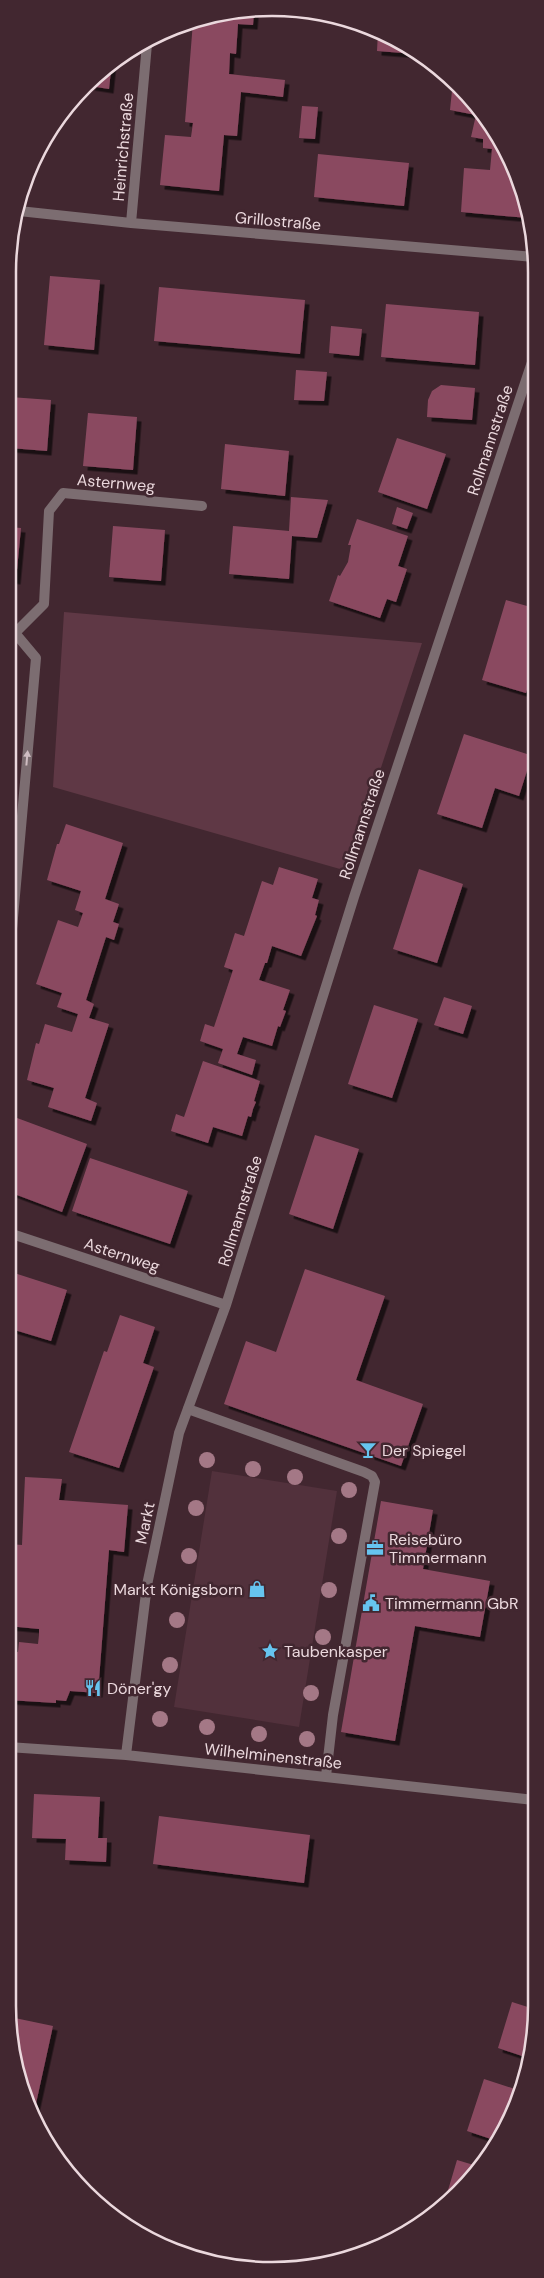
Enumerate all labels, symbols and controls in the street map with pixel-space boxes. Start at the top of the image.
street label: Heinrichstraße [108,92,138,202]
street label: Grillostraße [234,207,322,235]
street label: Rollmannstraße [462,382,518,498]
street label: Asternweg [76,469,156,497]
one-way arrow [23,749,31,765]
street label: Rollmannstraße [334,766,390,882]
street label: Rollmannstraße [213,1153,267,1269]
street label: Asternweg [81,1233,163,1277]
bar icon: Der Spiegel [358,1440,378,1460]
place label: Der Spiegel [382,1440,466,1461]
street label: Markt [130,1500,160,1546]
place label: Reisebüro Timmermann [389,1529,487,1568]
office icon: Reisebüro Timmermann [365,1538,385,1558]
place label: Markt Königsborn [113,1579,243,1600]
shop icon: Markt Königsborn [247,1579,267,1599]
public building icon: Timmermann GbR [361,1593,381,1613]
place label: Timmermann GbR [385,1593,519,1614]
place icon: Taubenkasper [260,1641,280,1661]
place label: Taubenkasper [284,1641,388,1662]
restaurant icon: Döner'gy [83,1678,103,1698]
place label: Döner'gy [107,1678,172,1699]
street label: Wilhelminenstraße [203,1738,343,1774]

